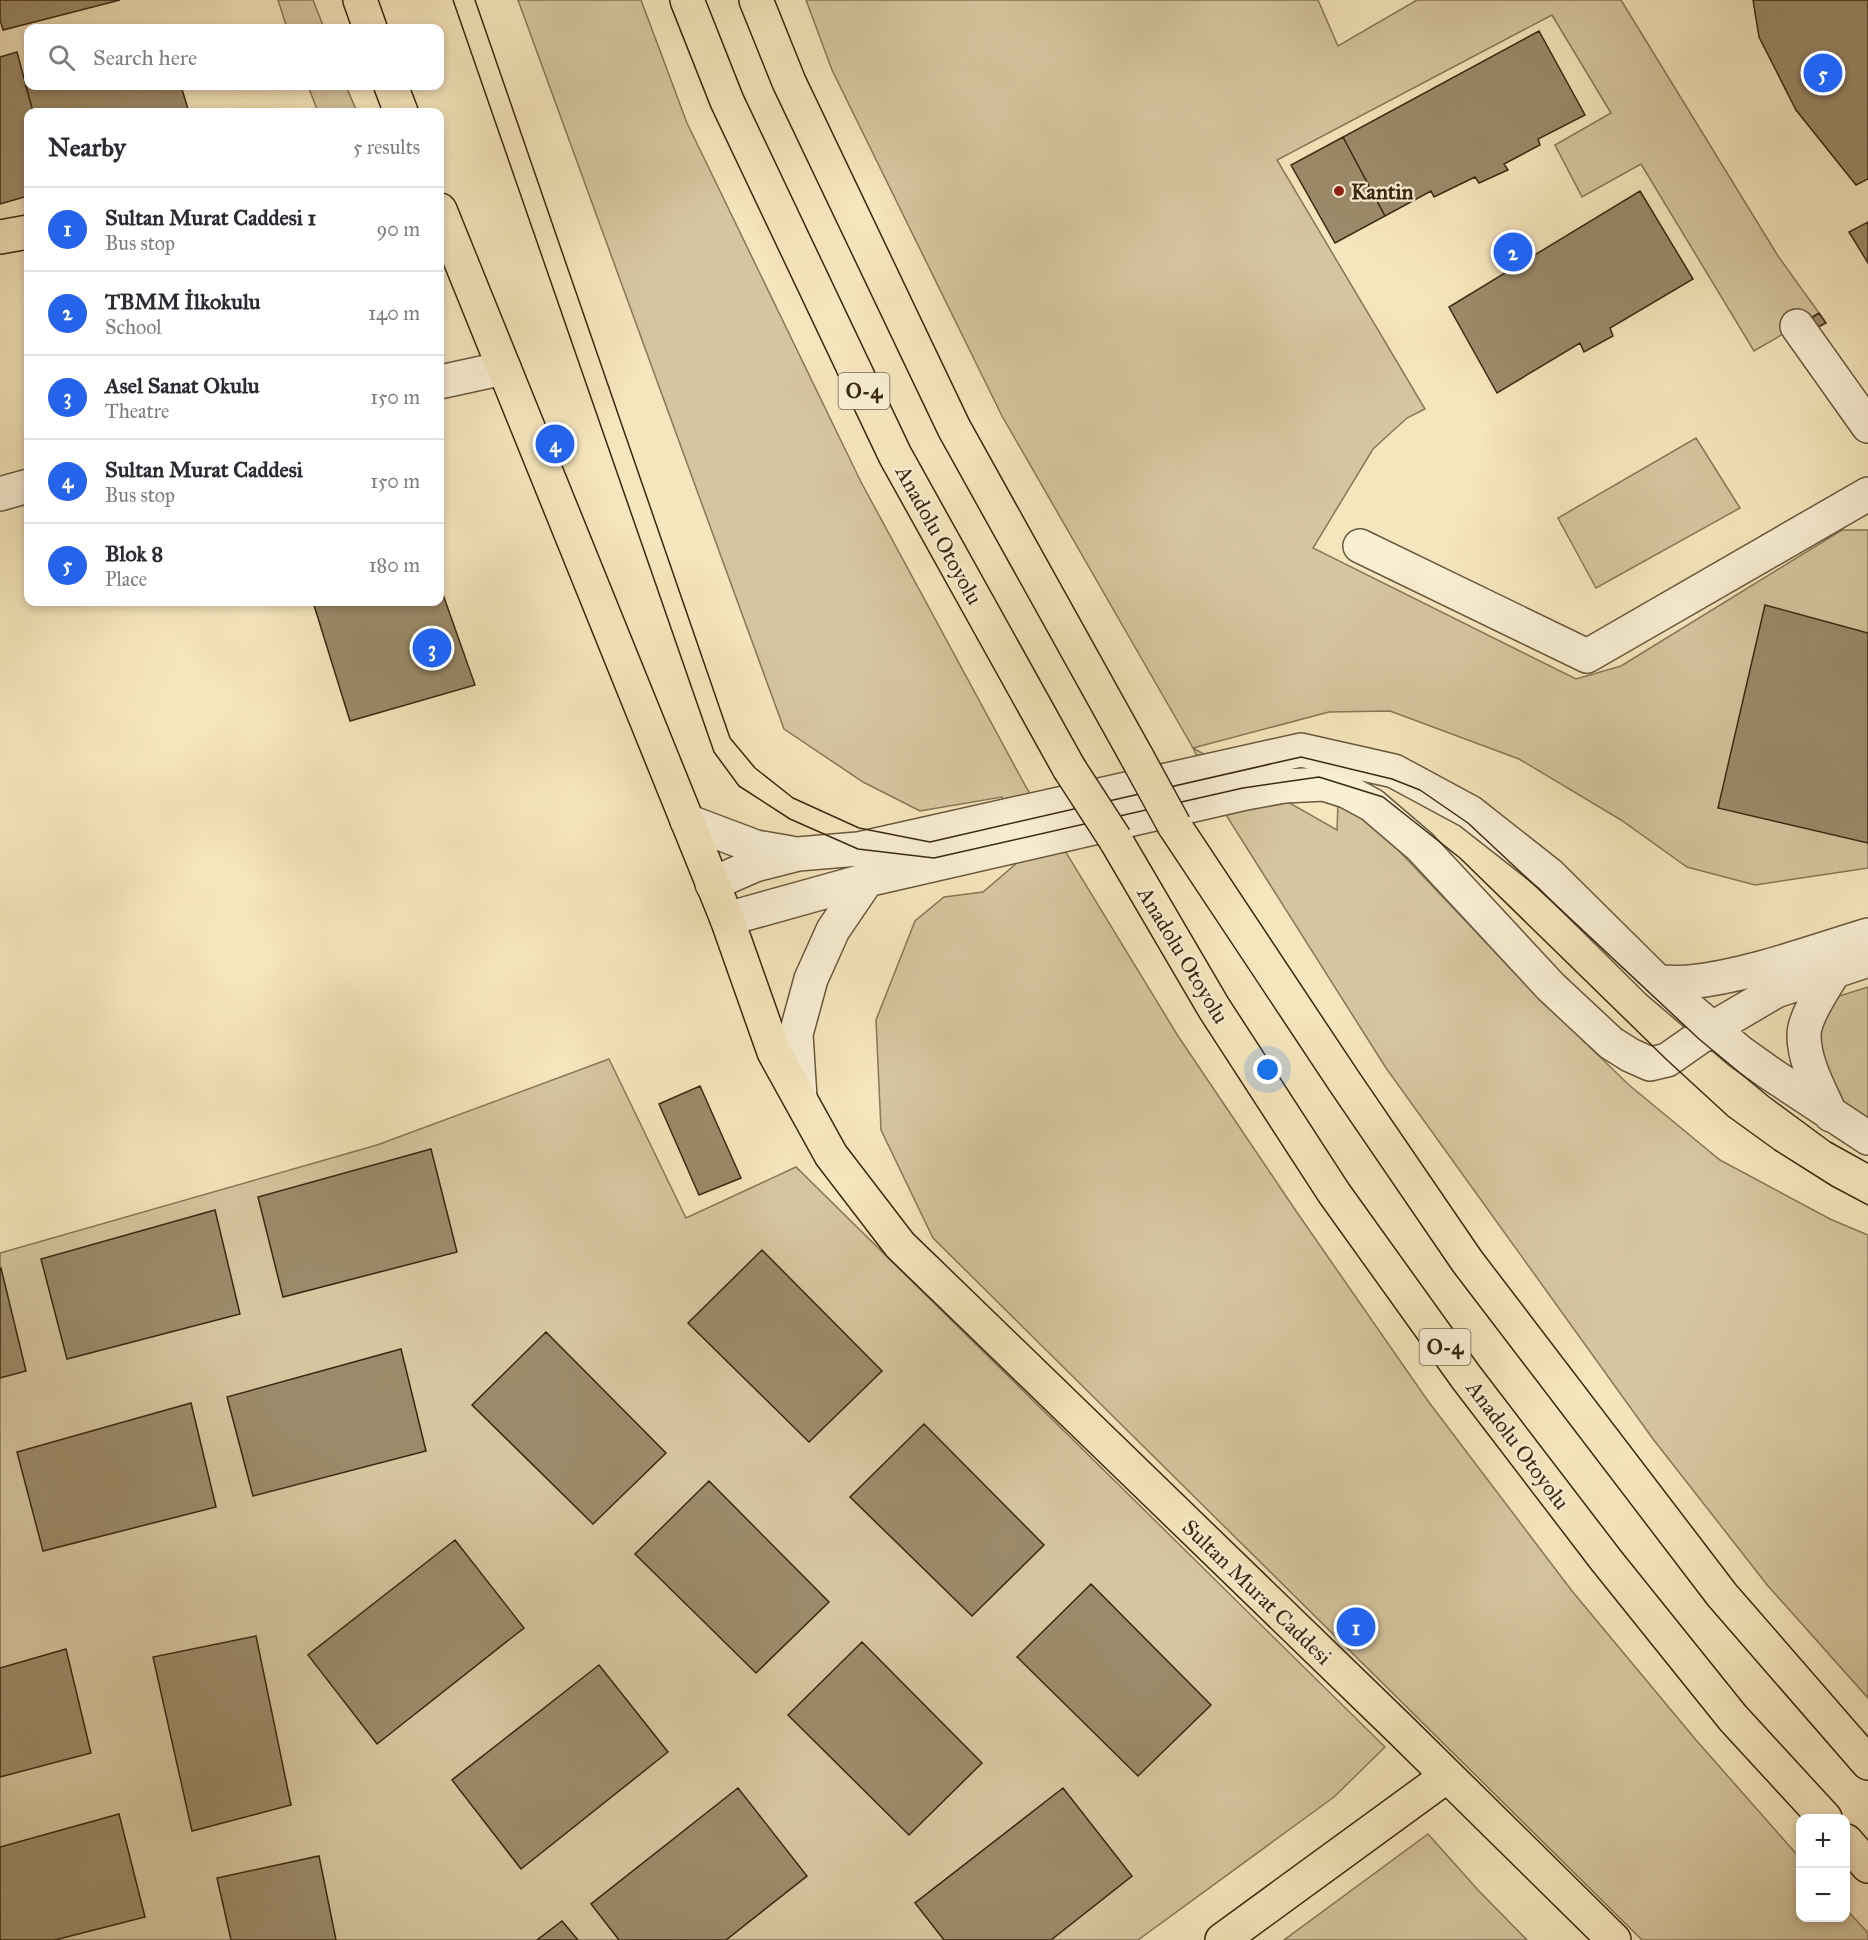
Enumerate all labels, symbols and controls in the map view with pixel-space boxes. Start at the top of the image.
search box [24,24,444,90]
icon: search [45,41,78,74]
text: Search here [93,44,197,71]
pin: 5 [1804,50,1842,96]
text: Nearby [48,131,126,163]
text: 5 results [353,135,420,159]
place label: Kantin [1351,178,1414,205]
marker: Kantin [1332,184,1346,198]
text: Sultan Murat Caddesi 1 [105,204,316,231]
text: 1 [64,217,71,241]
text: 90 m [377,217,420,241]
pin: 2 [1494,230,1532,274]
text: Bus stop [105,231,175,255]
text: TBMM İlkokulu [105,288,261,315]
text: 2 [63,301,72,325]
text: 140 m [368,301,420,325]
text: School [105,315,162,339]
text: Asel Sanat Okulu [105,372,260,399]
road number: O-4 [838,373,890,409]
text: 3 [64,385,72,409]
text: 150 m [370,385,420,409]
text: Theatre [105,399,169,423]
pin: 4 [536,422,574,466]
text: Sultan Murat Caddesi [105,456,303,483]
street label: Anadolu Otoyolu [889,460,989,610]
text: 4 [62,469,73,493]
text: 150 m [370,469,420,493]
text: Bus stop [105,483,175,507]
text: Blok 8 [105,540,163,567]
text: 5 [63,553,72,577]
text: 180 m [369,553,420,577]
text: Place [105,567,147,591]
pin: 3 [412,626,452,670]
street label: Anadolu Otoyolu [1131,881,1235,1029]
your location [1253,1055,1282,1084]
road number: O-4 [1420,1329,1470,1365]
street label: Anadolu Otoyolu [1460,1374,1576,1515]
street label: Sultan Murat Caddesi [1176,1514,1338,1670]
pin: 1 [1336,1604,1376,1650]
map controls [1796,1814,1850,1922]
button: + [1796,1814,1850,1868]
button: − [1796,1868,1850,1922]

